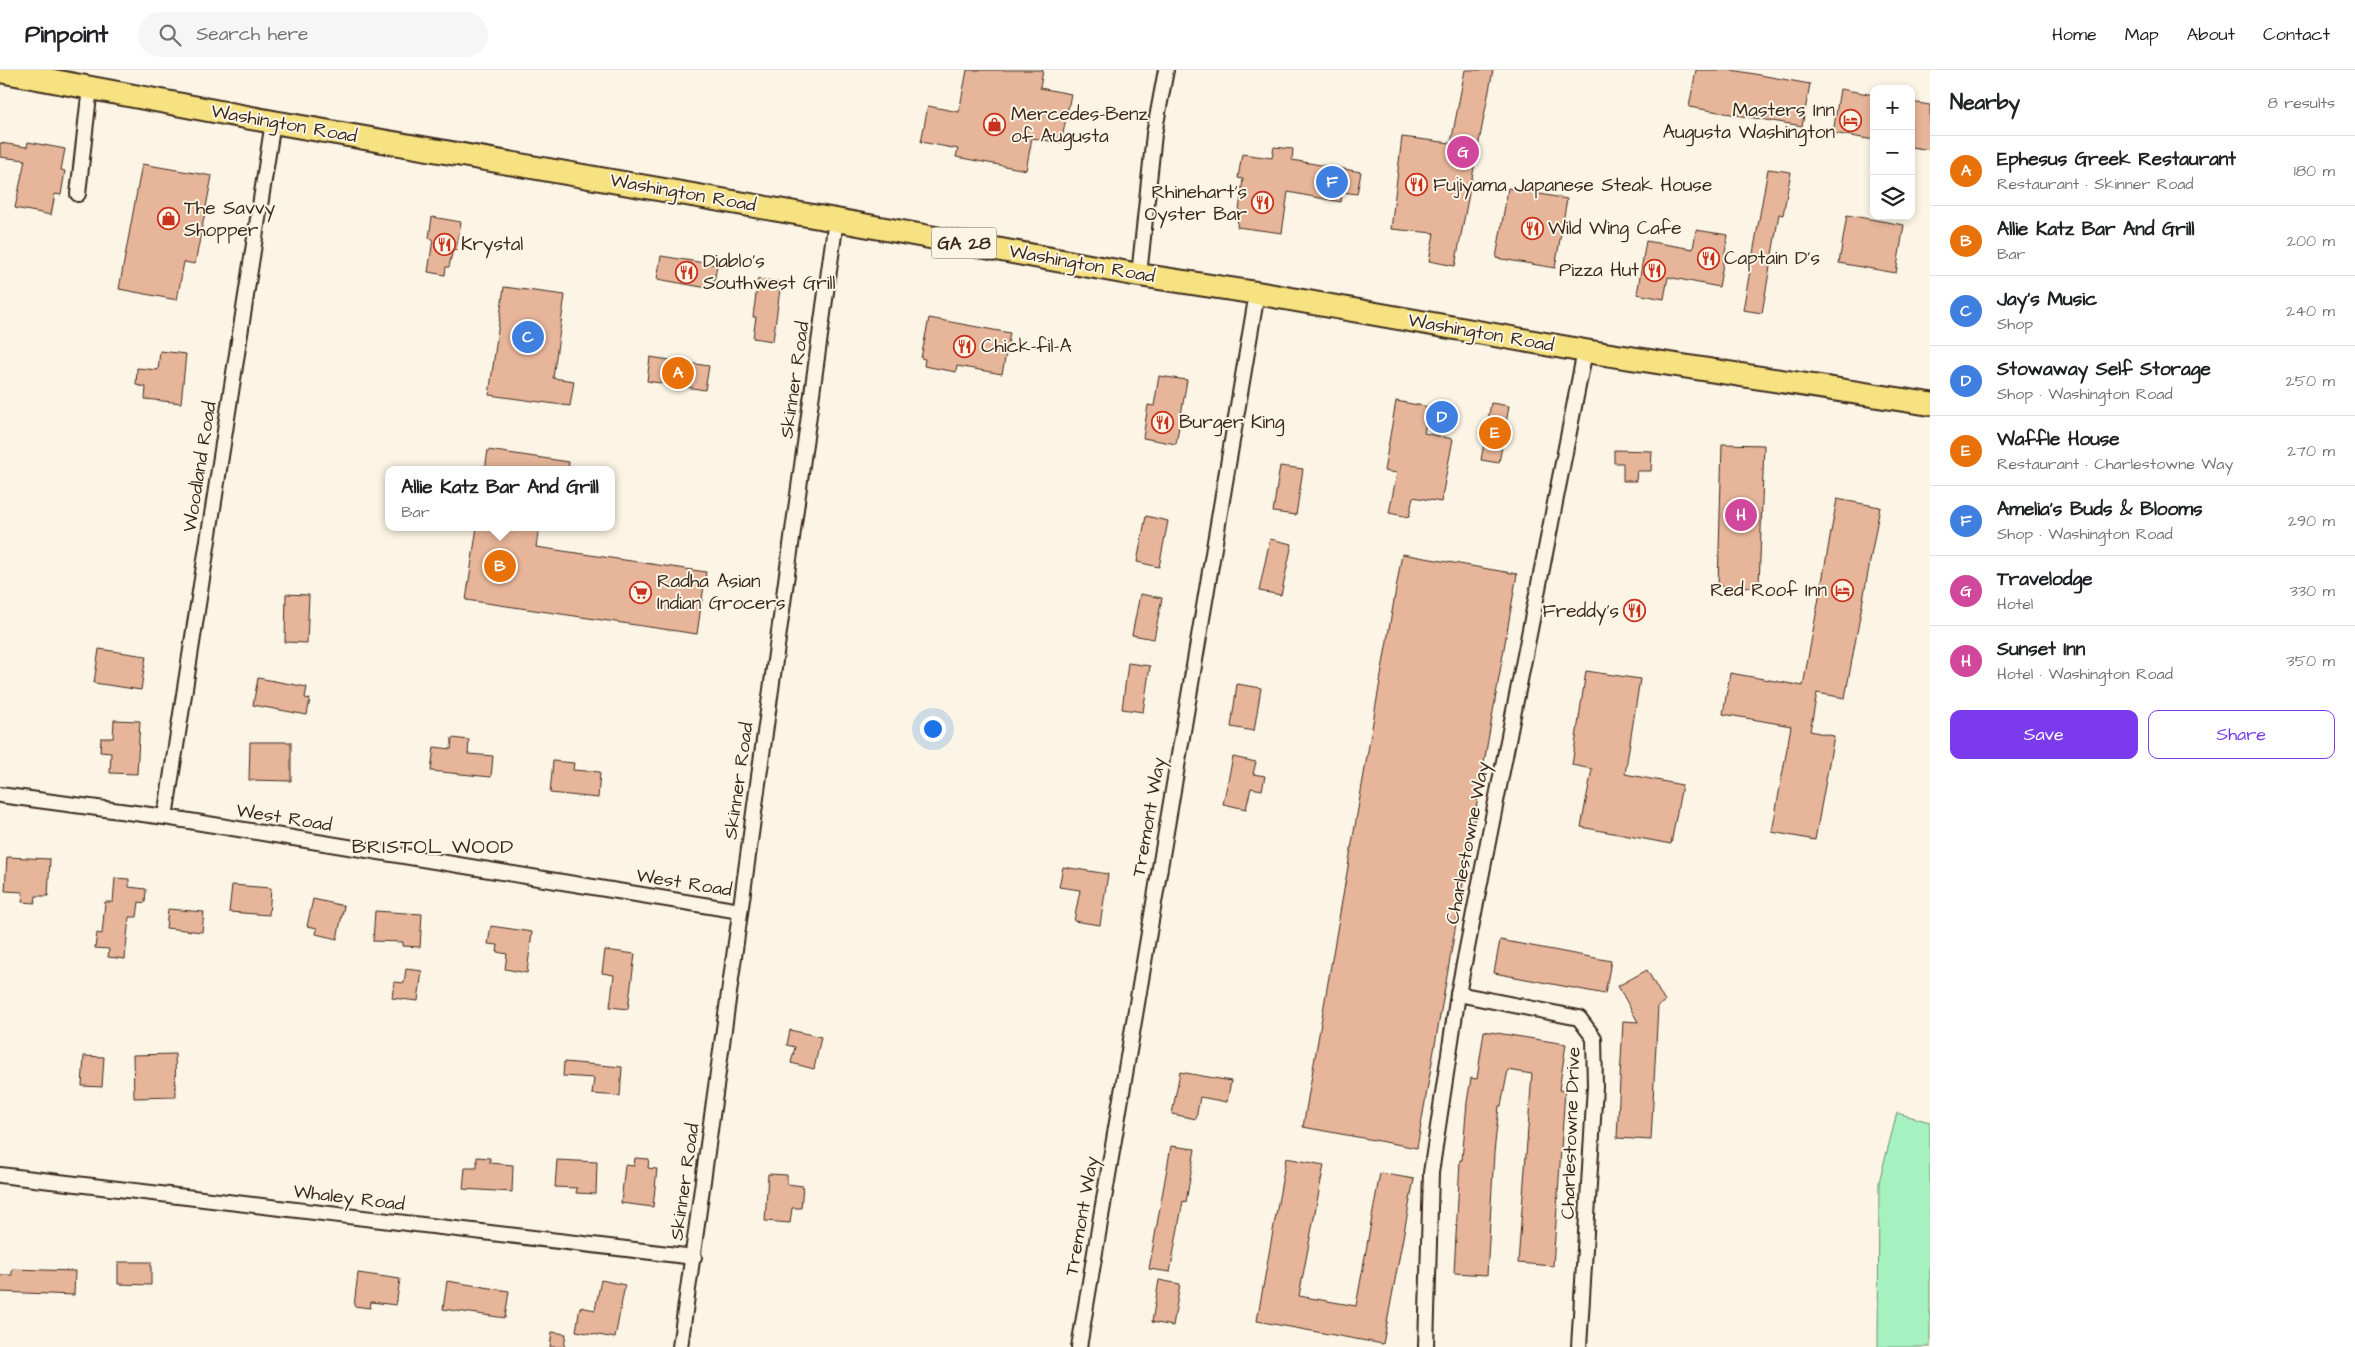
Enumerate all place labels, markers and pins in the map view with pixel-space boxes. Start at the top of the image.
place label: Masters Inn Augusta Washington [1663,97,1835,147]
place label: Mercedes-Benz of Augusta [1011,101,1149,151]
hotel icon: Masters Inn Augusta Washington [1839,109,1863,133]
shop icon: Mercedes-Benz of Augusta [983,113,1007,137]
pin: G [1447,133,1479,171]
pin: F [1316,163,1348,201]
place label: Fujiyama Japanese Steak House [1433,172,1712,200]
restaurant icon: Fujiyama Japanese Steak House [1405,173,1429,197]
place label: Rhinehart's Oyster Bar [1145,179,1248,229]
restaurant icon: Rhinehart's Oyster Bar [1251,191,1275,215]
place label: The Savvy Shopper [184,195,276,244]
shop icon: The Savvy Shopper [156,207,180,231]
place label: Wild Wing Cafe [1548,215,1681,243]
restaurant icon: Wild Wing Cafe [1520,216,1544,240]
place label: Krystal [461,231,523,259]
restaurant icon: Krystal [433,232,457,256]
place label: Captain D's [1724,245,1820,272]
restaurant icon: Captain D's [1696,246,1720,270]
place label: Diablo's Southwest Grill [703,248,836,297]
place label: Pizza Hut [1559,257,1639,284]
restaurant icon: Pizza Hut [1643,258,1667,282]
restaurant icon: Diablo's Southwest Grill [675,260,699,284]
pin: C [512,318,544,356]
place label: Chick-fil-A [981,333,1072,360]
restaurant icon: Chick-fil-A [953,334,977,358]
pin: A [662,354,694,392]
pin: D [1426,398,1458,436]
place label: Burger King [1179,409,1285,437]
restaurant icon: Burger King [1151,410,1175,434]
pin: E [1479,414,1511,452]
pin: H [1725,496,1757,534]
pin: B [484,547,516,585]
place label: Radha Asian Indian Grocers [657,568,785,617]
place label: Red Roof Inn [1710,577,1827,604]
hotel icon: Red Roof Inn [1831,578,1855,602]
supermarket icon: Radha Asian Indian Grocers [629,580,653,604]
place label: Freddy's [1543,598,1619,626]
restaurant icon: Freddy's [1623,599,1647,623]

